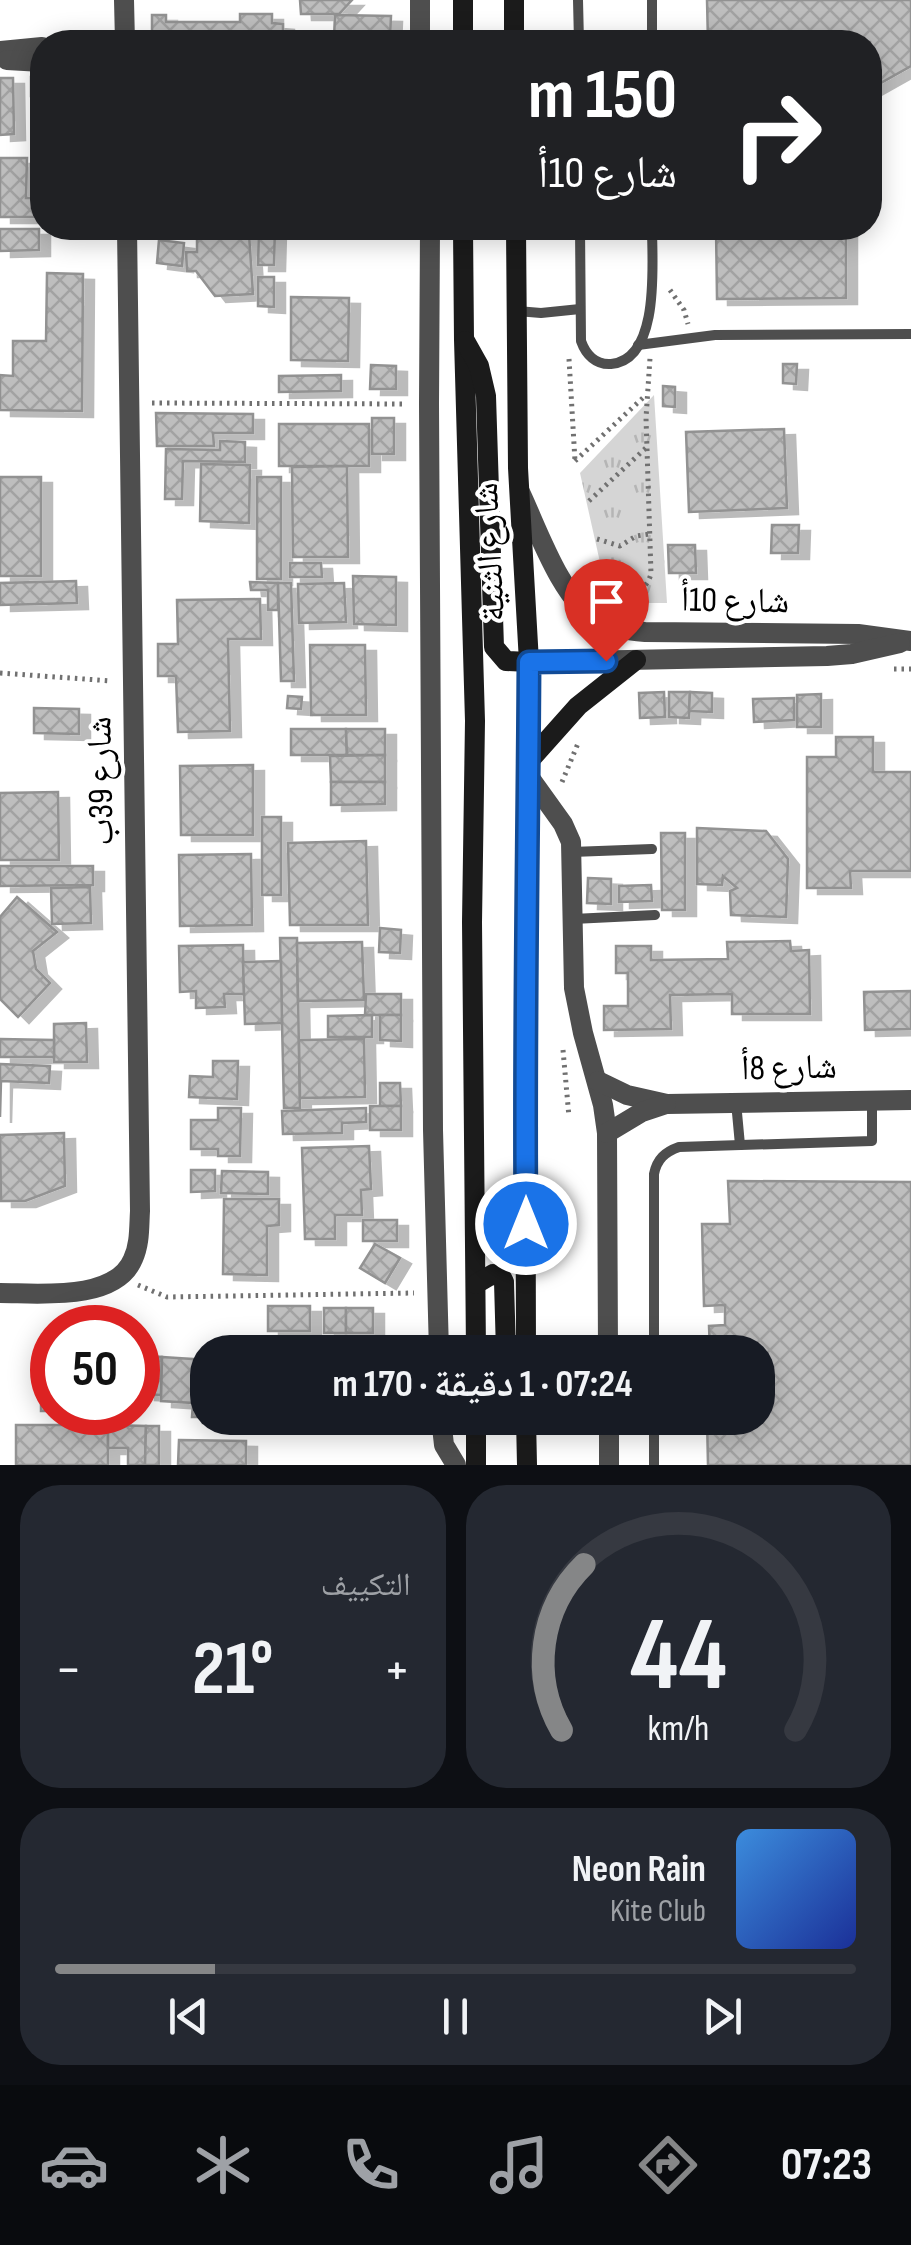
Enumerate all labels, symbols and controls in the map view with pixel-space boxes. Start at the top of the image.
text: 150 m [528,54,677,138]
icon: right [712,70,842,200]
text: شارع 10أ [538,146,677,201]
street label: شارع الثنية [465,481,515,623]
pin [564,559,649,662]
icon: arrive [579,574,634,629]
street label: شارع 10أ [680,578,790,623]
street label: شارع 39ب [78,716,124,846]
street label: شارع 8أ [741,1045,837,1090]
position arrow [474,1172,578,1276]
speed limit sign: 50 [30,1305,160,1435]
text: 07:24 · 1 دقيقة · 170 m [333,1362,632,1407]
text: التكييف [321,1566,411,1605]
text: 44 [630,1594,727,1719]
text: 21° [192,1625,273,1716]
text: − [55,1637,82,1704]
text: + [384,1637,410,1704]
text: km/h [647,1708,709,1751]
text: Neon Rain [572,1847,706,1892]
text: Kite Club [610,1892,706,1931]
icon: previous [161,1989,216,2044]
icon: pause [428,1989,483,2044]
icon: next [695,1989,750,2044]
icon: car [39,2130,109,2200]
icon: climate [188,2130,258,2200]
icon: phone [336,2130,406,2200]
icon: music [484,2130,554,2200]
icon: directions [633,2130,703,2200]
text: 07:23 [781,2138,872,2193]

